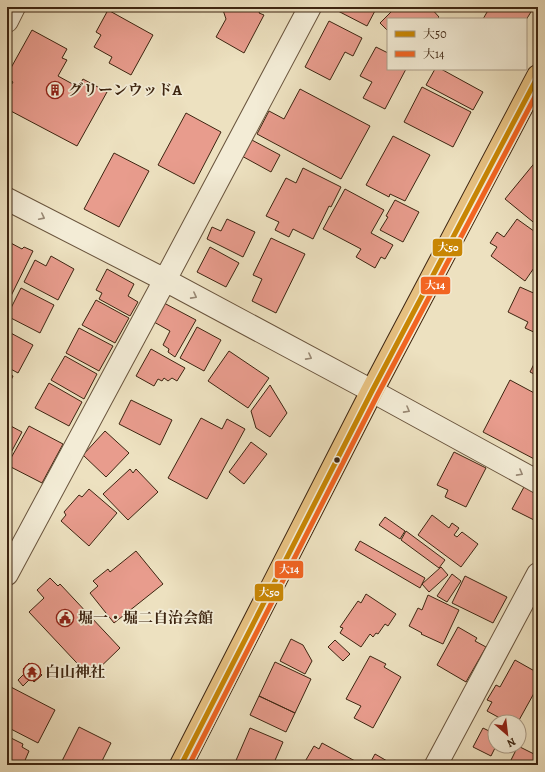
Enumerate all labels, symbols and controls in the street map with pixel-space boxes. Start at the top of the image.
legend [387,18,527,70]
text: 大50 [423,26,447,42]
text: 大14 [423,46,445,62]
building icon: グリーンウッドA [45,80,65,100]
place label: グリーンウッドA [68,80,182,100]
one-way arrow [37,212,45,219]
line badge: 大50 [432,238,463,257]
text: 大50 [437,240,459,255]
line badge: 大14 [420,276,451,295]
text: 大14 [425,278,445,293]
one-way arrow [190,291,198,298]
one-way arrow [305,352,312,360]
one-way arrow [402,405,410,413]
unlabelled marker [332,455,342,465]
one-way arrow [516,468,524,475]
line badge: 大14 [274,560,304,579]
text: 大14 [279,562,299,577]
line badge: 大50 [254,583,284,602]
text: 大50 [258,585,280,600]
public building icon: 堀一・堀二自治会館 [55,608,75,628]
place label: 堀一・堀二自治会館 [78,608,213,628]
temple icon: 白山神社 [22,662,42,682]
place label: 白山神社 [45,662,105,682]
north arrow [487,714,527,754]
text: N [504,734,519,751]

